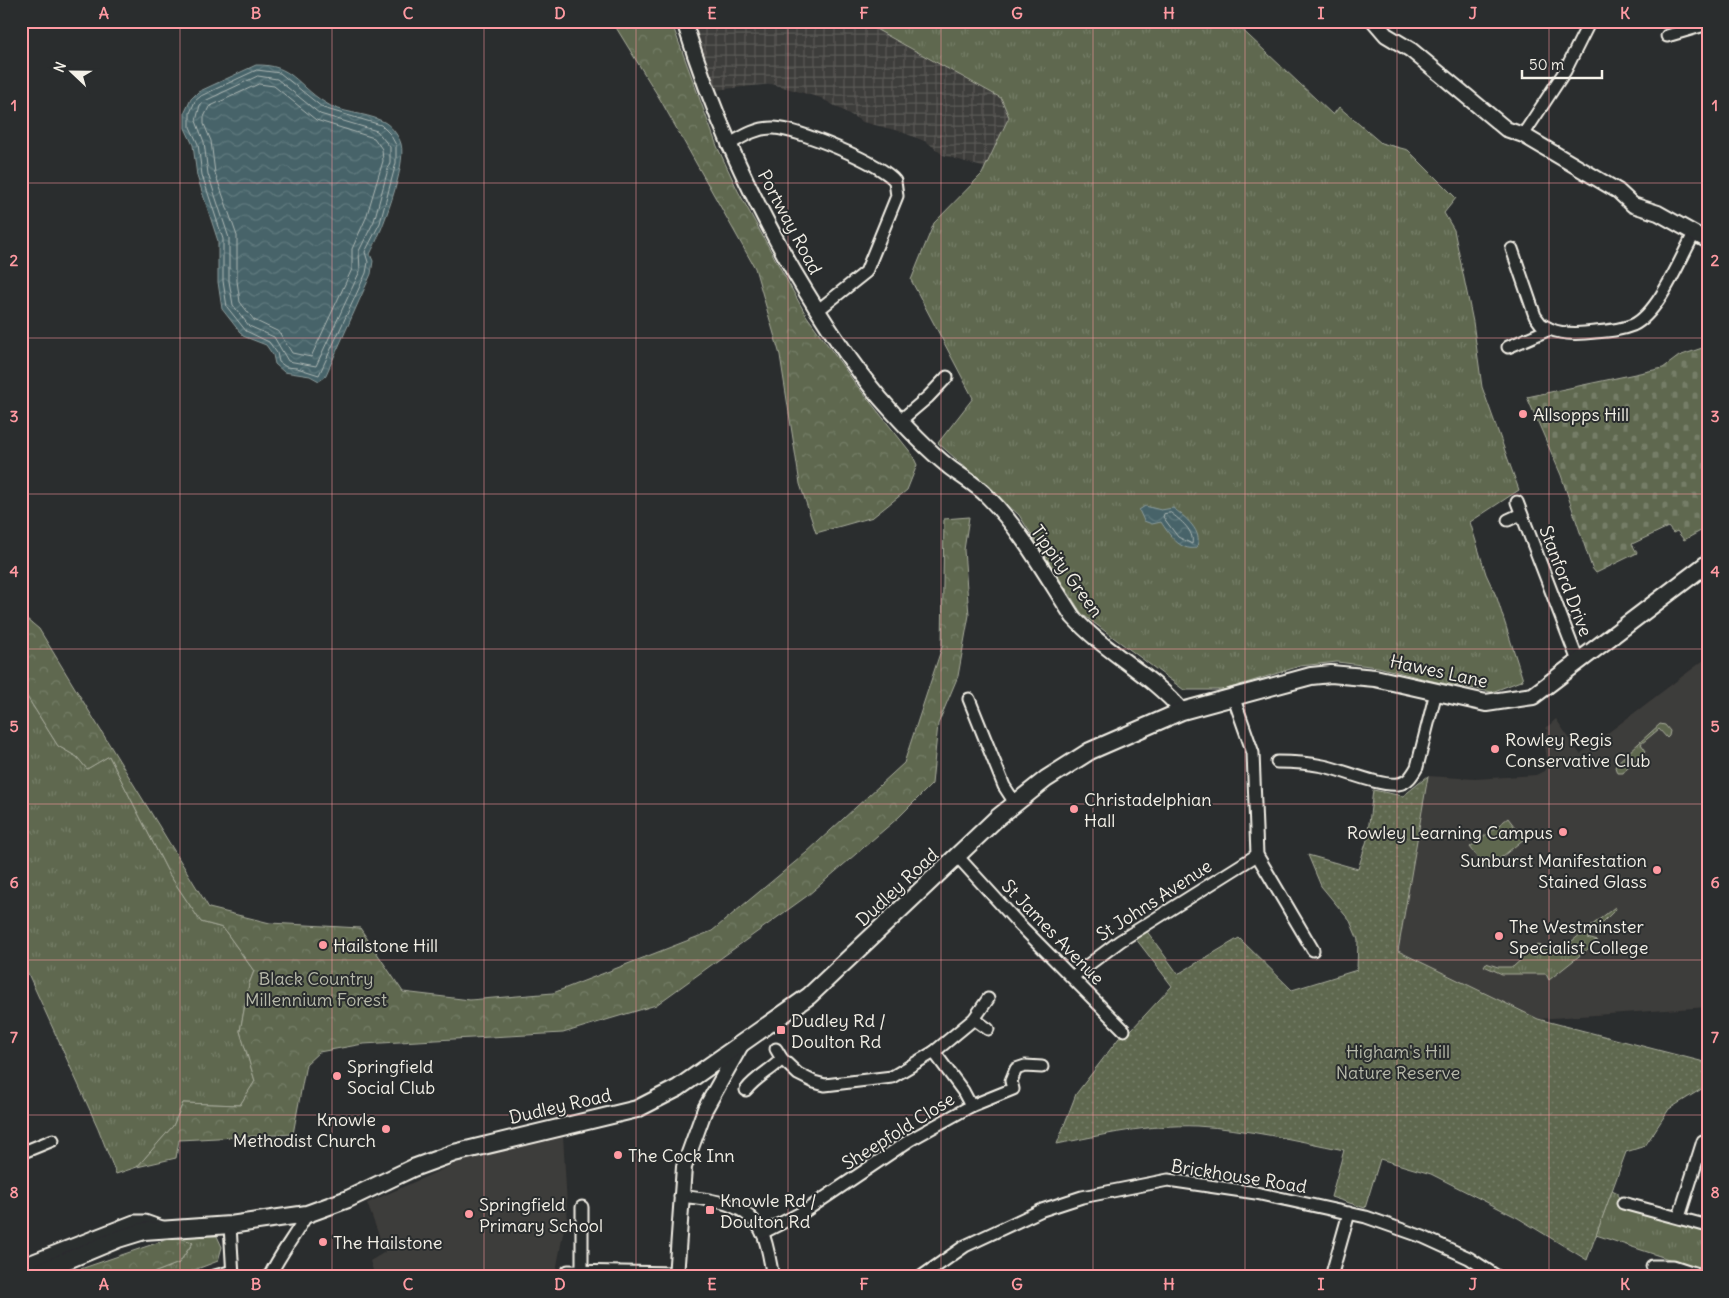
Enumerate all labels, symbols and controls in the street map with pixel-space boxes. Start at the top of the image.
text: A [99,3,109,23]
text: B [251,3,262,23]
text: C [403,3,414,23]
text: D [554,3,566,23]
text: E [707,3,717,23]
text: F [859,3,869,23]
text: G [1011,3,1023,23]
text: H [1163,3,1175,23]
text: I [1318,3,1325,23]
text: J [1469,3,1478,23]
text: K [1620,3,1630,23]
north arrow [48,48,98,98]
scale bar [1522,48,1602,80]
text: 50 m [1529,55,1564,74]
text: N [50,59,70,75]
text: 1 [11,95,17,115]
text: 1 [1712,95,1718,115]
street label: Portway Road [753,166,827,279]
text: 2 [10,250,19,270]
text: 2 [1711,250,1720,270]
place label: Allsopps Hill [1533,403,1629,426]
text: 3 [9,406,19,426]
text: 3 [1710,406,1720,426]
marker: Allsopps Hill [1517,408,1529,420]
street label: Tippity Green [1026,520,1108,622]
street label: Stanford Drive [1534,522,1598,640]
text: 4 [9,561,19,581]
text: 4 [1710,561,1720,581]
street label: Hawes Lane [1388,649,1490,693]
text: 5 [9,716,19,736]
text: 5 [1710,716,1720,736]
place label: Rowley Regis Conservative Club [1505,728,1651,772]
marker: Rowley Regis Conservative Club [1489,743,1501,755]
place label: Christadelphian Hall [1084,788,1212,832]
marker: Christadelphian Hall [1068,803,1080,815]
place label: Rowley Learning Campus [1347,821,1553,844]
marker: Rowley Learning Campus [1557,826,1569,838]
street label: Dudley Road [851,843,943,931]
place label: Sunburst Manifestation Stained Glass [1460,849,1647,893]
street label: St Johns Avenue [1092,854,1216,946]
marker: Sunburst Manifestation Stained Glass [1651,864,1663,876]
text: 6 [9,872,19,892]
text: 6 [1710,872,1720,892]
street label: St James Avenue [997,874,1109,990]
place label: The Westminster Specialist College [1509,915,1648,959]
marker: The Westminster Specialist College [1493,930,1505,942]
place label: Hailstone Hill [333,934,438,957]
marker: Hailstone Hill [317,939,329,951]
park label: Black Country Millennium Forest [245,967,387,1011]
place label: Dudley Rd / Doulton Rd [791,1009,886,1053]
marker: Dudley Rd / Doulton Rd [775,1024,787,1036]
text: 7 [10,1027,18,1047]
text: 7 [1711,1027,1719,1047]
park label: Higham's Hill Nature Reserve [1336,1040,1460,1084]
place label: Springfield Social Club [347,1055,435,1099]
marker: Springfield Social Club [331,1070,343,1082]
street label: Dudley Road [507,1083,614,1129]
street label: Sheepfold Close [837,1087,959,1175]
place label: Knowle Methodist Church [233,1108,376,1152]
marker: Knowle Methodist Church [380,1123,392,1135]
place label: The Cock Inn [628,1144,735,1167]
marker: The Cock Inn [612,1149,624,1161]
street label: Brickhouse Road [1170,1154,1309,1198]
text: 8 [9,1182,19,1202]
text: 8 [1710,1182,1720,1202]
place label: Knowle Rd / Doulton Rd [720,1189,817,1233]
place label: Springfield Primary School [479,1193,603,1237]
marker: Knowle Rd / Doulton Rd [704,1204,716,1216]
marker: Springfield Primary School [463,1208,475,1220]
place label: The Hailstone [333,1231,443,1254]
marker: The Hailstone [317,1236,329,1248]
text: A [99,1274,109,1294]
text: B [251,1274,262,1294]
text: C [403,1274,414,1294]
text: D [554,1274,566,1294]
text: E [707,1274,717,1294]
text: F [859,1274,869,1294]
text: G [1011,1274,1023,1294]
text: H [1163,1274,1175,1294]
text: I [1318,1274,1325,1294]
text: J [1469,1274,1478,1294]
text: K [1620,1274,1630,1294]

